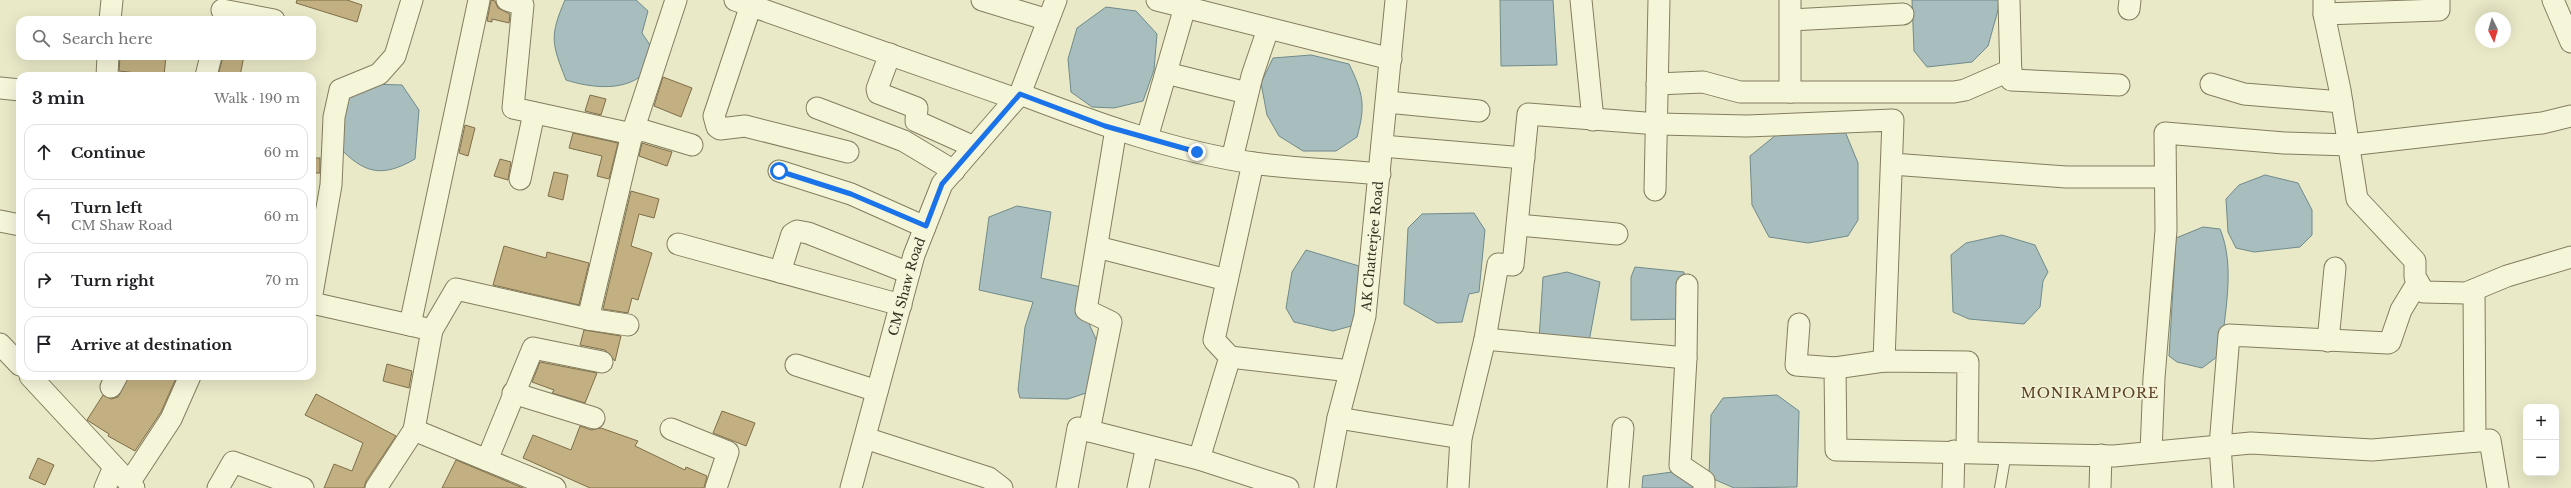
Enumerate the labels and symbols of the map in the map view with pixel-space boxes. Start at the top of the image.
north arrow [2475,12,2511,48]
route end [1188,143,1206,161]
route start [770,162,788,180]
street label: AK Chatterjee Road [1357,180,1387,313]
street label: CM Shaw Road [884,234,929,338]
district label: MONIRAMPORE [2021,384,2159,402]

